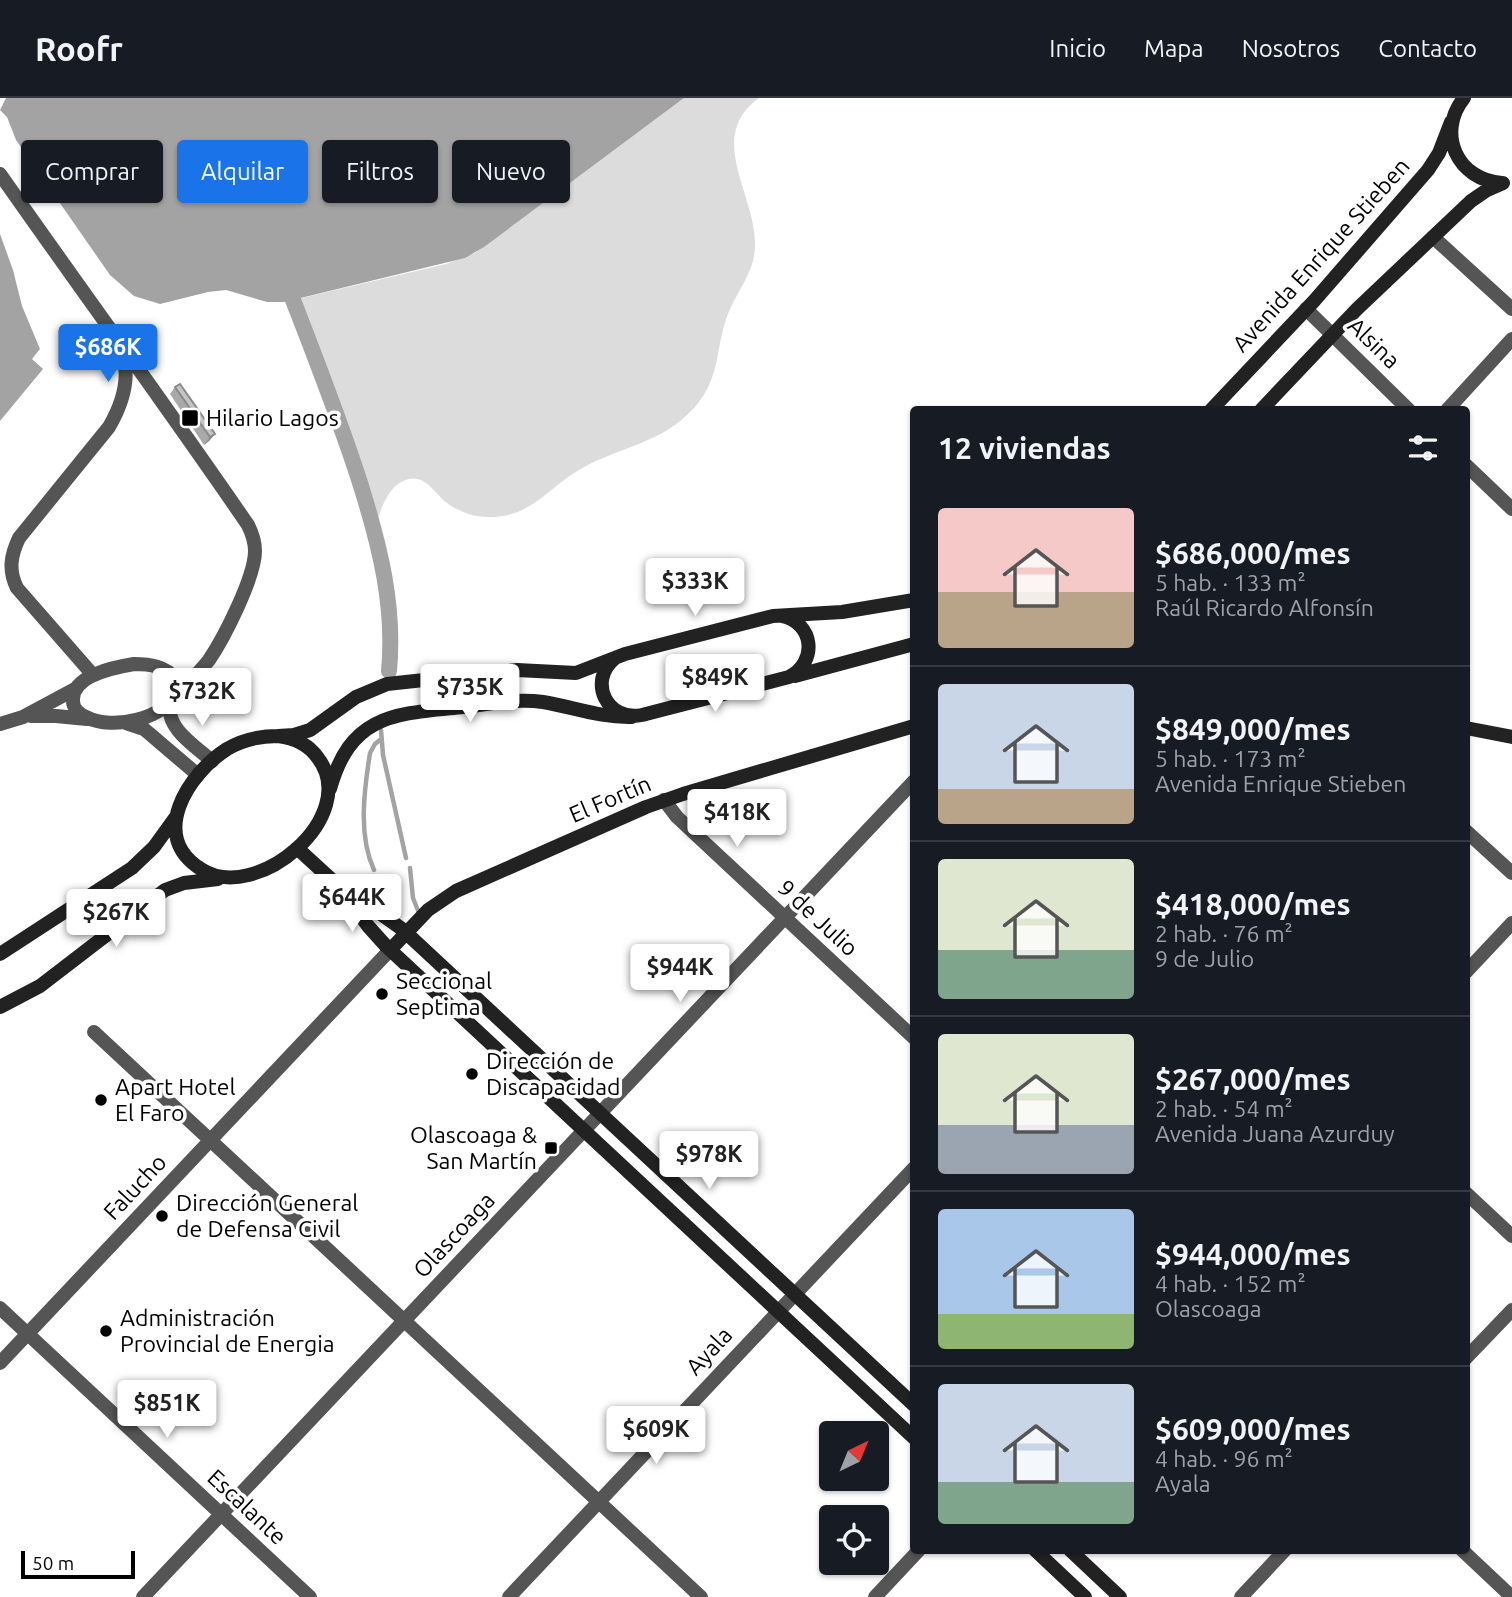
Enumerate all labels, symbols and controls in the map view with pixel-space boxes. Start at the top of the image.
text: Roofr [35,30,123,67]
text: Inicio [1049,35,1106,62]
text: Mapa [1144,35,1204,62]
text: Nosotros [1242,35,1340,62]
text: Contacto [1378,35,1477,62]
chip: Comprar [21,140,163,203]
chip: Alquilar [177,140,308,203]
chip: Filtros [322,140,438,203]
chip: Nuevo [452,140,570,203]
street label: Avenida Enrique Stieben [1227,153,1414,356]
street label: Alsina [1344,312,1405,373]
pin: $686K [59,324,157,384]
text: $686K [74,334,142,359]
place label: Hilario Lagos [206,405,339,430]
marker: Hilario Lagos [180,408,200,428]
icon: filters [1404,429,1442,467]
text: 12 viviendas [938,431,1111,465]
icon: home [994,536,1078,620]
text: $686,000/mes [1155,536,1351,570]
pin: $333K [646,559,744,618]
text: $333K [661,568,729,593]
text: 5 hab. · 133 m² [1155,570,1306,595]
text: Raúl Ricardo Alfonsín [1155,595,1374,620]
pin: $849K [666,654,764,714]
pin: $735K [421,664,519,724]
text: $849K [681,664,749,689]
pin: $732K [153,668,251,728]
text: $735K [436,674,504,699]
text: $732K [168,678,236,703]
icon: home [994,712,1078,796]
text: $849,000/mes [1155,712,1351,746]
text: 5 hab. · 173 m² [1155,746,1306,771]
street label: El Fortín [565,770,654,827]
text: Avenida Enrique Stieben [1155,771,1406,796]
pin: $418K [688,790,786,849]
text: $418K [703,799,771,824]
pin: $644K [303,874,401,934]
street label: 9 de Julio [774,875,863,961]
text: $644K [318,884,386,909]
icon: home [994,887,1078,971]
text: $418,000/mes [1155,887,1351,921]
pin: $267K [67,890,165,949]
text: $267K [82,899,150,924]
text: 2 hab. · 76 m² [1155,921,1293,946]
pin: $944K [631,944,729,1004]
text: 9 de Julio [1155,946,1254,971]
text: $944K [646,954,714,979]
place label: Seccional Septima [396,968,492,1019]
marker: Seccional Septima [374,986,390,1002]
place label: Dirección de Discapacidad [486,1048,621,1099]
icon: home [994,1062,1078,1146]
text: $267,000/mes [1155,1062,1351,1096]
marker: Dirección de Discapacidad [464,1066,480,1082]
place label: Apart Hotel El Faro [115,1074,235,1125]
marker: Apart Hotel El Faro [93,1092,109,1108]
text: 2 hab. · 54 m² [1155,1096,1293,1121]
text: Avenida Juana Azurduy [1155,1121,1395,1146]
place label: Olascoaga & San Martín [410,1122,537,1173]
pin: $978K [660,1132,758,1191]
marker: Olascoaga & San Martín [543,1140,559,1156]
text: $978K [675,1141,743,1166]
street label: Falucho [98,1149,171,1224]
street label: Olascoaga [408,1187,499,1282]
place label: Dirección General de Defensa Civil [176,1190,358,1241]
marker: Dirección General de Defensa Civil [154,1208,170,1224]
icon: home [994,1237,1078,1321]
text: $944,000/mes [1155,1237,1351,1271]
text: 4 hab. · 152 m² [1155,1271,1306,1296]
text: Olascoaga [1155,1296,1262,1321]
place label: Administración Provincial de Energia [120,1305,335,1356]
street label: Ayala [681,1322,737,1380]
marker: Administración Provincial de Energia [98,1323,114,1339]
pin: $851K [118,1380,216,1440]
text: $851K [133,1390,201,1415]
pin: $609K [607,1406,705,1466]
icon: home [994,1412,1078,1496]
text: $609,000/mes [1155,1412,1351,1446]
text: $609K [622,1416,690,1441]
north arrow [819,1421,889,1491]
map controls [819,1421,889,1575]
text: 4 hab. · 96 m² [1155,1446,1293,1471]
street label: Escalante [203,1464,292,1549]
text: Ayala [1155,1471,1211,1496]
button: locate [819,1505,889,1575]
scale bar [21,1548,135,1580]
text: 50 m [32,1552,74,1574]

